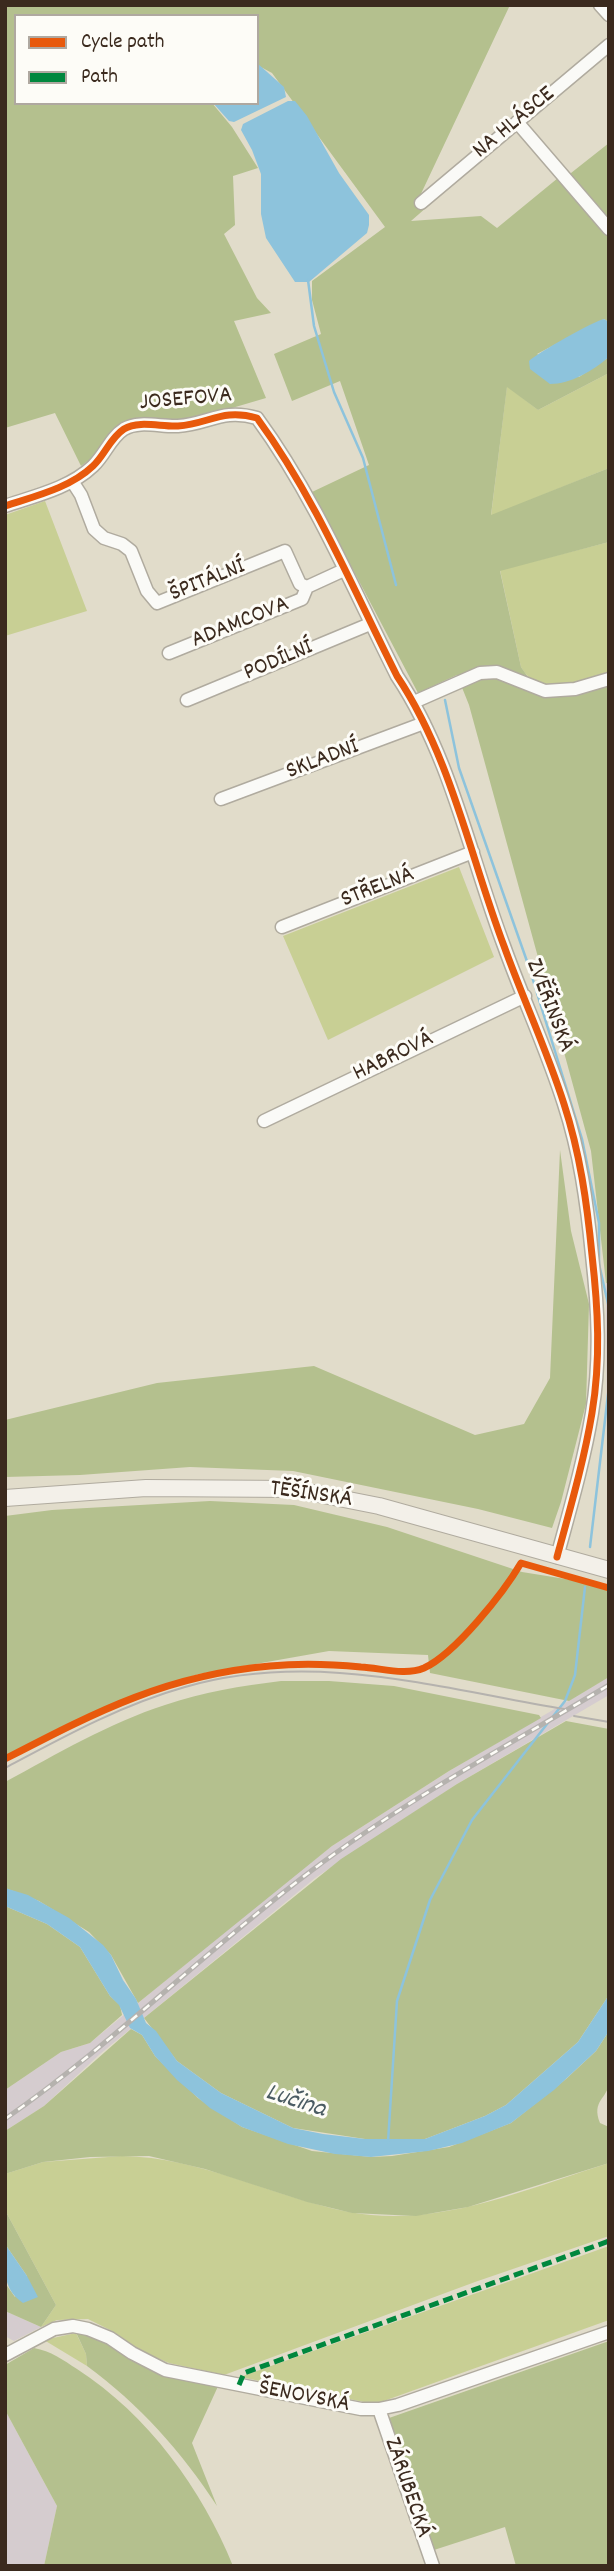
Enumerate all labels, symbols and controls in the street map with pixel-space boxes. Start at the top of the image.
legend [14,14,259,105]
text: Cycle path [81,28,164,58]
text: Path [81,63,118,93]
street label: NA HLÁSCE [468,81,562,167]
street label: JOSEFOVA [138,383,234,419]
street label: ŠPITÁLNÍ [166,554,250,610]
street label: ADAMCOVA [188,591,294,657]
street label: PODÍLNÍ [240,635,318,689]
street label: SKLADNÍ [283,734,363,788]
street label: STŘELNÁ [337,862,419,916]
street label: ZVĚŘINSKÁ [517,955,579,1057]
street label: HABROVÁ [349,1026,439,1090]
street label: TĚŠÍNSKÁ [268,1476,354,1516]
water label: Lučina [261,2079,329,2127]
street label: ŠENOVSKÁ [256,2375,352,2421]
street label: ZÁRUBECKÁ [375,2434,437,2542]

